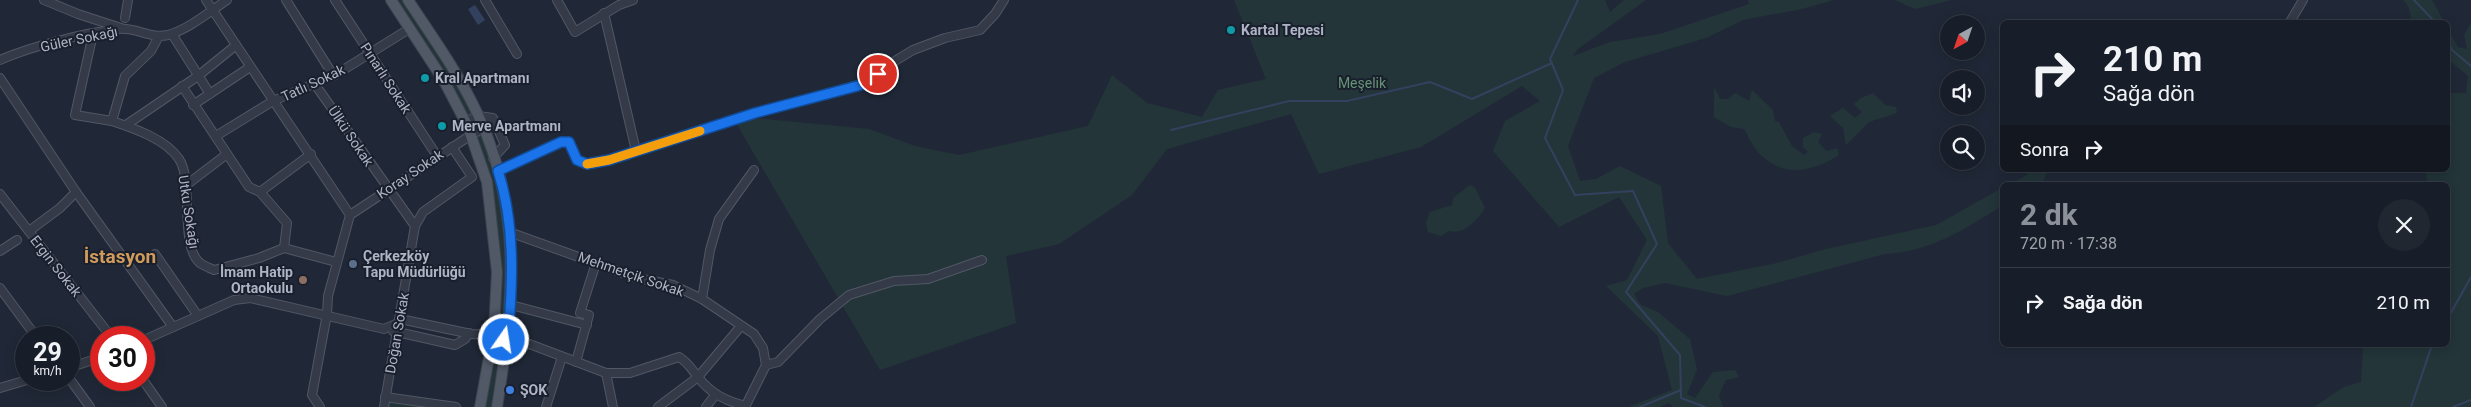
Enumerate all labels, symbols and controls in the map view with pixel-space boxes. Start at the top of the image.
north arrow [1940,15,1985,60]
map controls [1940,15,1985,170]
place label: Kartal Tepesi [1241,22,1324,38]
street label: Güler Sokağı [39,23,119,55]
marker: Kartal Tepesi [1225,24,1237,36]
text: 210 m [2103,39,2202,80]
street label: Pınarlı Sokak [357,40,415,117]
icon: right [2020,40,2085,105]
pin [857,53,899,95]
icon: arrive [864,60,892,88]
street label: Tatlı Sokak [279,61,348,105]
place label: Kral Apartmanı [435,70,530,86]
button: sound [1940,70,1985,115]
marker: Kral Apartmanı [419,72,431,84]
park label: Meşelik [1338,75,1387,91]
text: Sağa dön [2103,81,2195,106]
street label: Ülkü Sokak [325,103,377,170]
place label: Merve Apartmanı [452,118,561,134]
marker: Merve Apartmanı [436,120,448,132]
button: search [1940,125,1985,170]
icon: right [2079,135,2107,163]
text: Sonra [2020,138,2069,161]
street label: Koray Sokak [374,145,447,202]
street label: Utku Sokağı [175,174,203,250]
text: 2 dk [2020,197,2078,232]
button: close [2378,199,2430,251]
street label: Ergin Sokak [27,232,85,300]
text: 720 m · 17:38 [2020,234,2117,253]
district label: İstasyon [84,245,156,268]
place label: Çerkezköy Tapu Müdürlüğü [363,248,466,280]
street label: Mehmetçik Sokak [576,248,687,300]
marker: Çerkezköy Tapu Müdürlüğü [347,258,359,270]
place label: İmam Hatip Ortaokulu [220,264,293,296]
marker: İmam Hatip Ortaokulu [297,274,309,286]
icon: right [2020,289,2048,317]
street label: Doğan Sokak [382,290,412,375]
text: Sağa dön [2063,291,2143,314]
text: 210 m [2377,291,2430,314]
position arrow [477,313,529,365]
speed limit sign: 30 [90,326,155,391]
text: 29 [33,338,62,367]
text: km/h [33,364,62,378]
place label: ŞOK [520,382,547,398]
marker: ŞOK [504,384,516,396]

